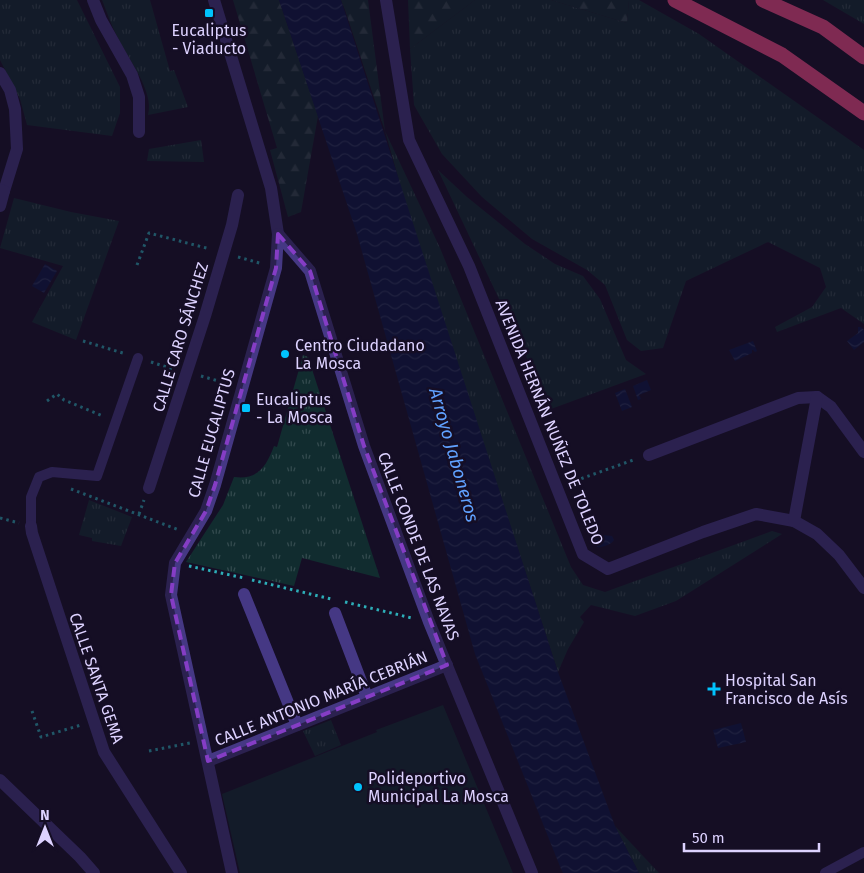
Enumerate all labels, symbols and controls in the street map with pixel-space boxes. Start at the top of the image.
marker: Eucaliptus - Viaducto [203,7,215,19]
place label: Eucaliptus - Viaducto [172,21,246,58]
street label: CALLE CARO SÁNCHEZ [148,260,212,414]
street label: AVENIDA HERNÁN NUÑEZ DE TOLEDO [491,296,609,548]
place label: Centro Ciudadano La Mosca [295,336,425,373]
marker: Centro Ciudadano La Mosca [279,348,291,360]
street label: CALLE EUCALIPTUS [184,366,239,500]
water label: Arroyo Jaboneros [424,384,484,525]
place label: Eucaliptus - La Mosca [256,390,333,427]
marker: Eucaliptus - La Mosca [240,402,252,414]
street label: CALLE CONDE DE LAS NAVAS [374,449,463,643]
street label: CALLE SANTA GEMA [65,610,128,747]
street label: CALLE ANTONIO MARÍA CEBRIÁN [212,646,430,750]
place label: Hospital San Francisco de Asís [725,671,848,708]
marker: Hospital San Francisco de Asís [707,682,721,696]
place label: Polideportivo Municipal La Mosca [368,769,509,806]
marker: Polideportivo Municipal La Mosca [352,781,364,793]
north arrow [20,803,70,853]
text: N [40,807,50,824]
scale bar [684,820,819,852]
text: 50 m [692,829,725,847]

